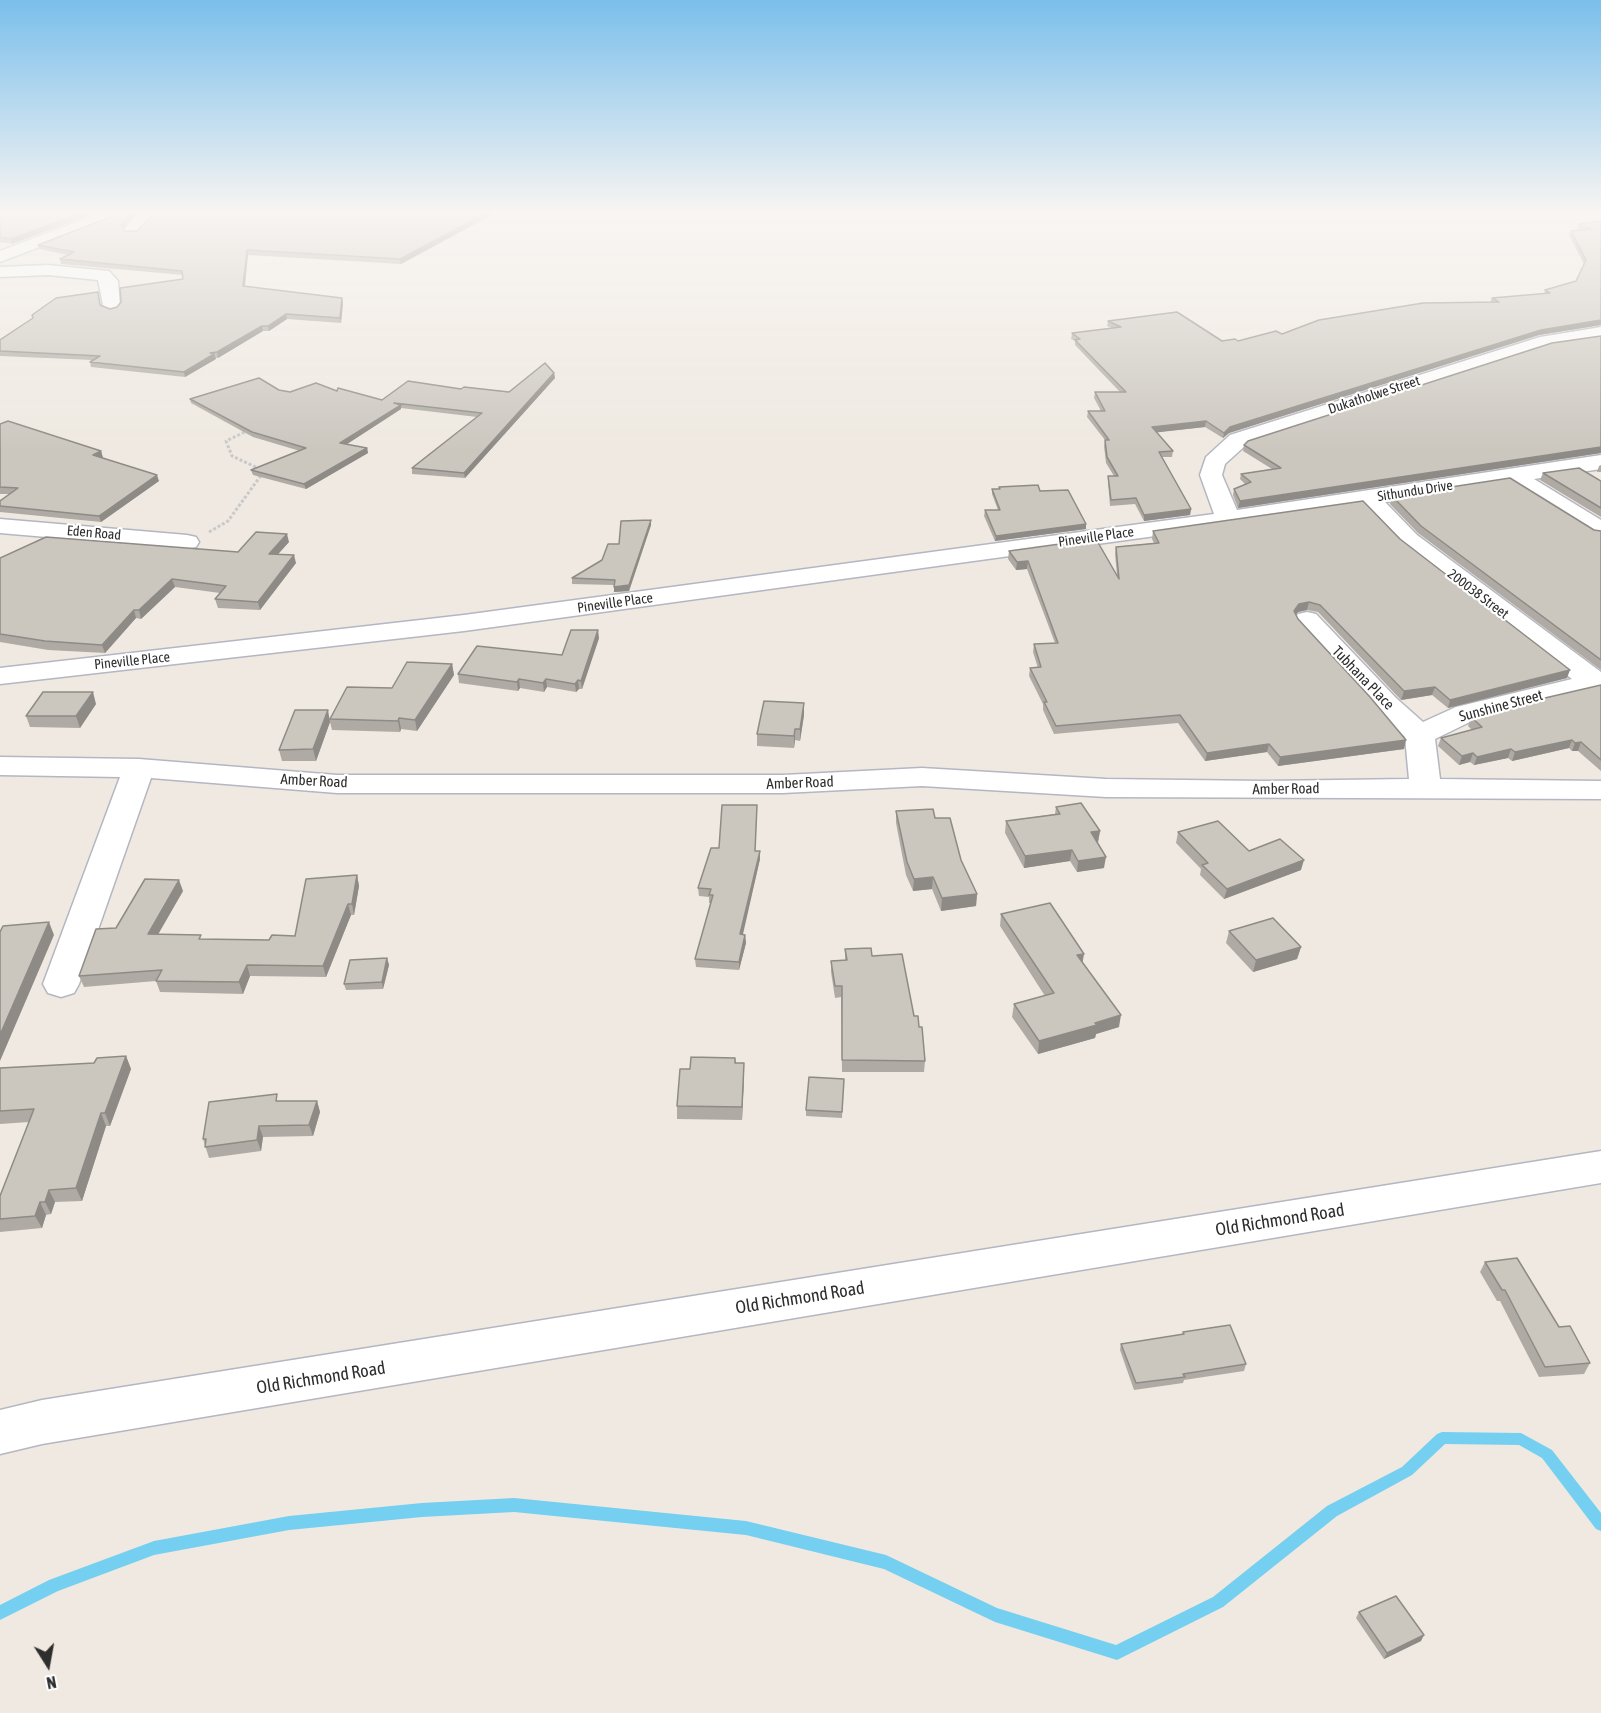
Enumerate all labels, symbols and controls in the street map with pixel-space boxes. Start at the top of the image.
street label: Dukatholwe Street [1326,372,1422,418]
street label: Sithundu Drive [1376,477,1454,505]
street label: Eden Road [66,522,122,544]
street label: Pineville Place [1057,523,1135,551]
street label: 200038 Street [1444,566,1512,622]
street label: Pineville Place [576,589,654,617]
street label: Tubhana Place [1328,642,1398,714]
street label: Pineville Place [93,649,171,673]
street label: Sunshine Street [1457,686,1545,726]
street label: Amber Road [280,770,348,792]
street label: Amber Road [766,773,834,793]
street label: Amber Road [1252,779,1320,799]
street label: Old Richmond Road [1214,1199,1346,1241]
street label: Old Richmond Road [734,1277,866,1319]
street label: Old Richmond Road [255,1357,387,1399]
north arrow [18,1635,78,1695]
text: N [45,1673,58,1692]

